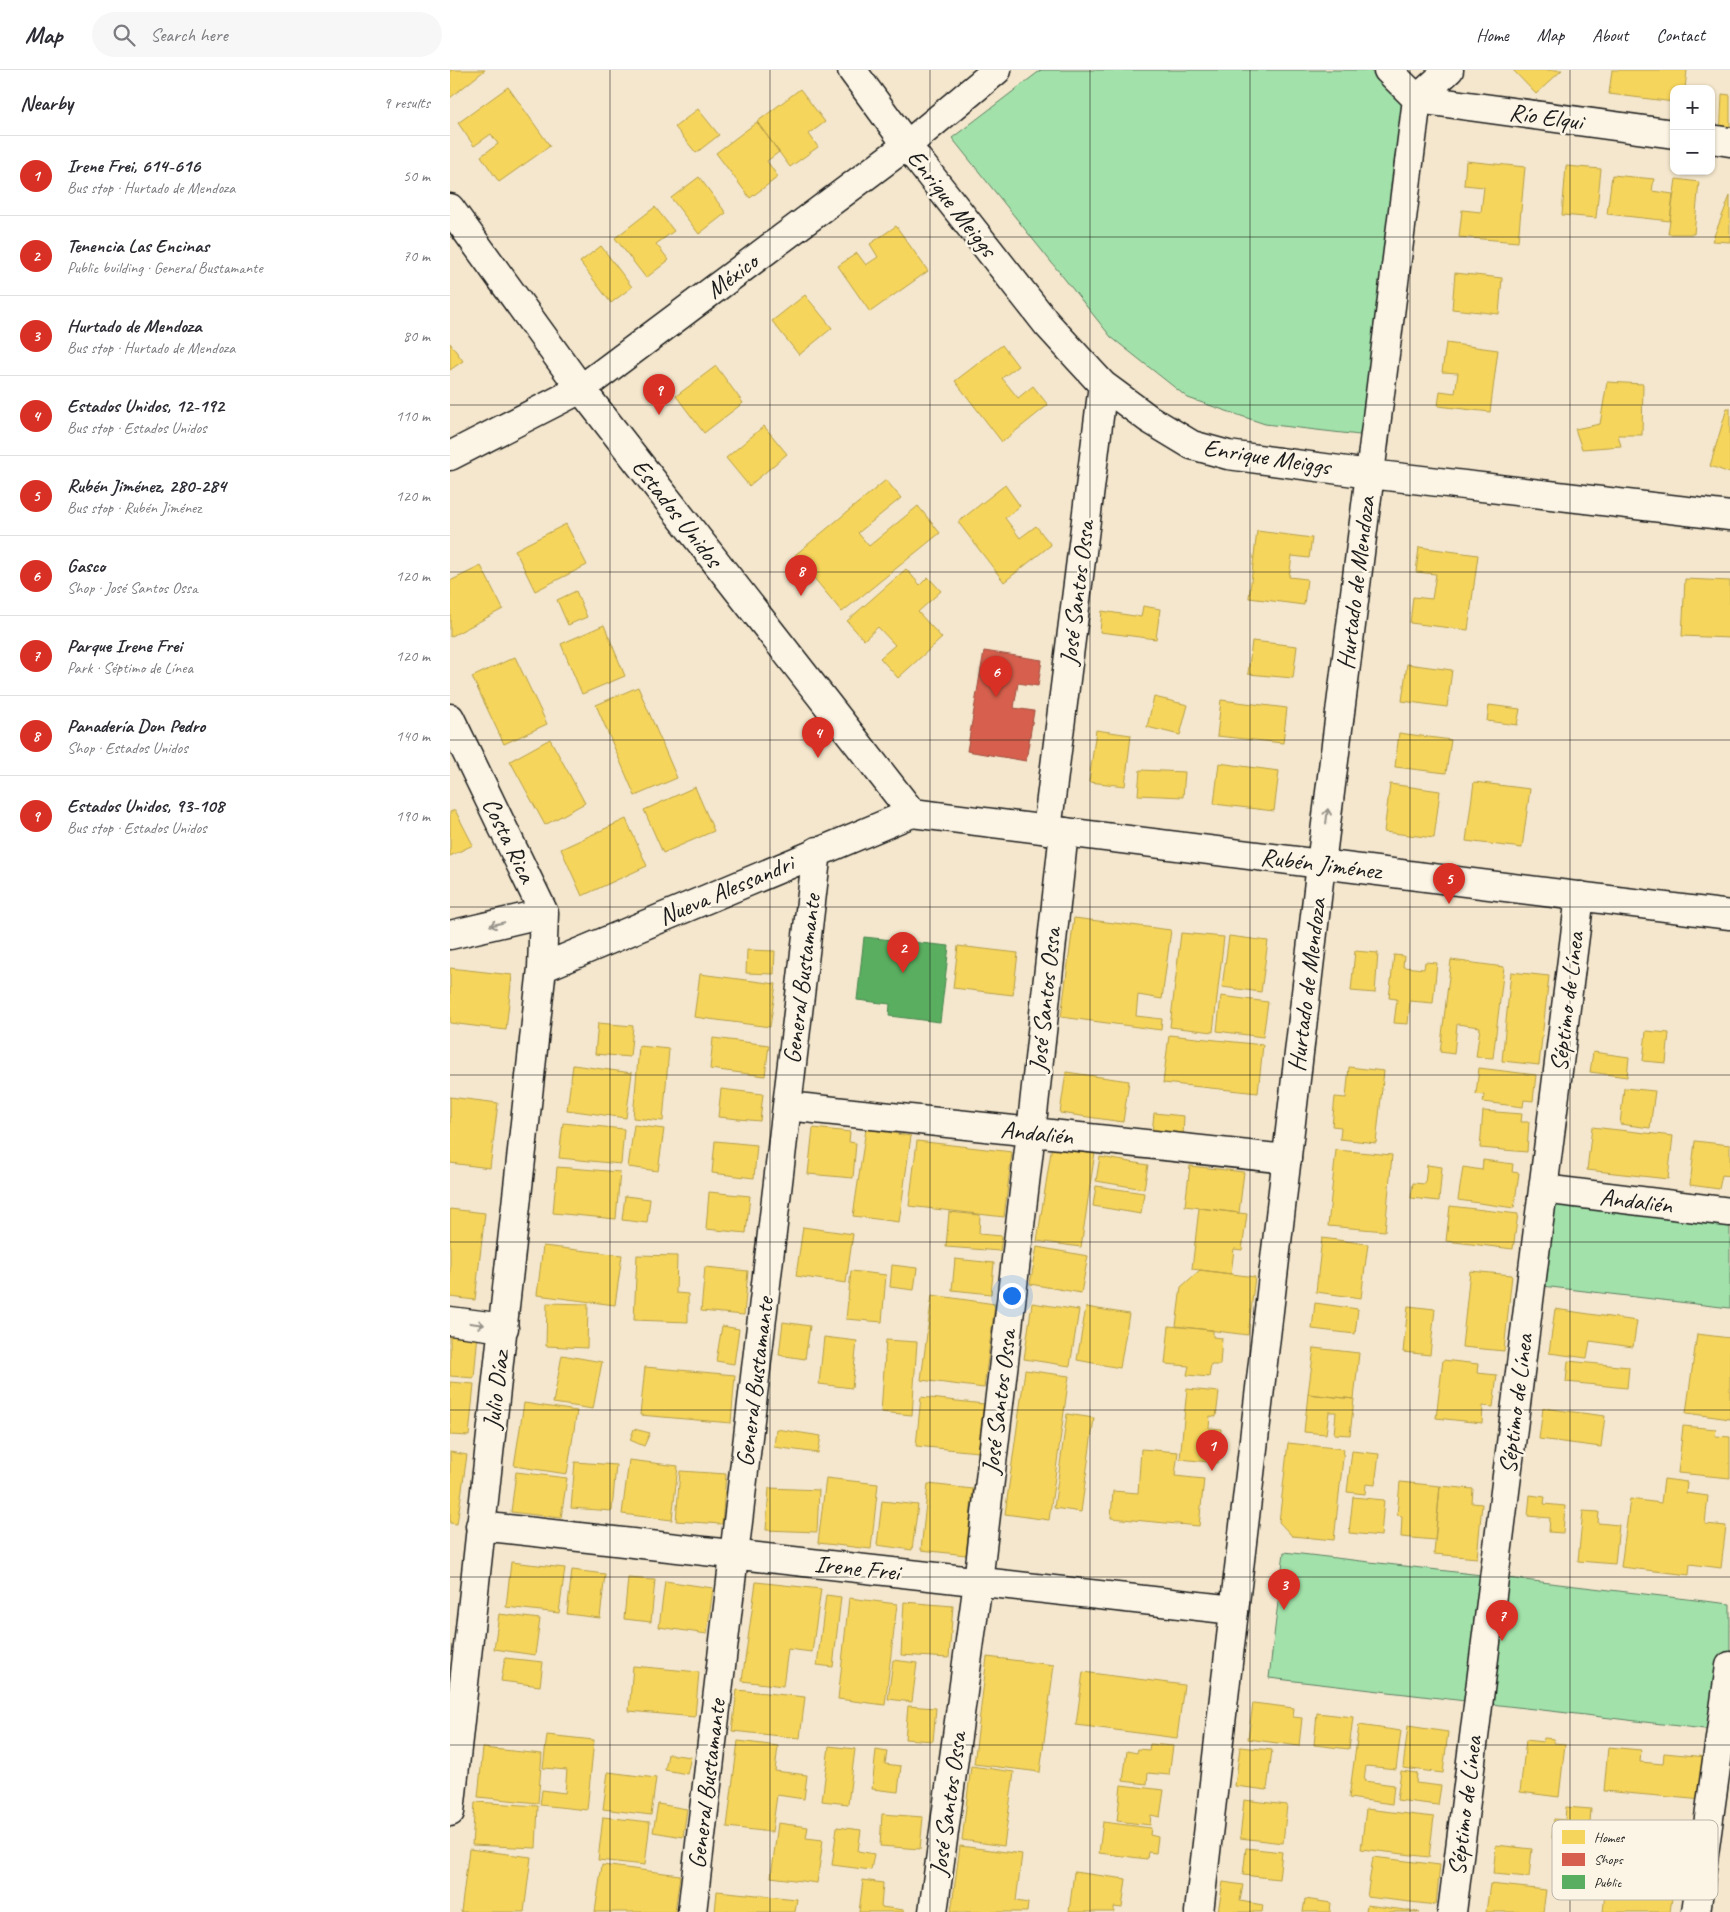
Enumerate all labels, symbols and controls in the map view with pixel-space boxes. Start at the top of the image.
search box [92,12,442,57]
text: Map [25,20,62,50]
icon: search [110,21,138,49]
text: Search here [150,23,228,47]
text: Home [1476,24,1509,46]
text: Map [1537,24,1564,46]
text: About [1592,24,1628,46]
text: Contact [1656,24,1705,46]
map controls [1670,85,1715,175]
button: + [1670,85,1715,130]
text: Nearby [20,90,73,116]
text: 9 results [383,93,430,113]
street label: Río Elqui [1507,96,1588,138]
button: − [1670,130,1715,175]
street label: Enrique Meiggs [900,143,1006,265]
text: Irene Frei, 614-616 [67,154,200,178]
text: 1 [32,166,40,186]
text: 50 m [403,166,430,186]
text: Bus stop · Hurtado de Mendoza [67,178,235,198]
text: Tenencia Las Encinas [67,234,209,258]
street label: México [700,244,767,306]
text: 2 [32,246,40,266]
text: 70 m [403,246,430,266]
text: Public building · General Bustamante [67,258,263,278]
text: Hurtado de Mendoza [67,314,201,338]
text: 3 [32,326,40,346]
text: 80 m [403,326,430,346]
text: Bus stop · Hurtado de Mendoza [67,338,235,358]
pin: 9 [643,374,675,415]
text: Estados Unidos, 12-192 [67,394,224,418]
text: 4 [32,406,40,426]
text: 110 m [396,406,430,426]
text: Bus stop · Estados Unidos [67,418,207,438]
street label: Enrique Meiggs [1201,431,1335,483]
street label: Estados Unidos [625,452,731,576]
text: Rubén Jiménez, 280-284 [67,474,226,498]
text: 5 [33,486,39,506]
text: 120 m [396,486,430,506]
street label: Hurtado de Mendoza [1330,493,1383,671]
text: Bus stop · Rubén Jiménez [67,498,201,518]
street label: José Santos Ossa [1052,517,1102,668]
text: Gasco [67,554,105,578]
pin: 8 [785,555,817,596]
text: 6 [32,566,40,586]
text: 120 m [396,566,430,586]
text: Shop · José Santos Ossa [67,578,198,598]
text: Parque Irene Frei [67,634,182,658]
text: 7 [32,646,40,666]
text: 120 m [396,646,430,666]
pin: 6 [980,656,1012,697]
text: Park · Séptimo de Línea [67,658,193,678]
text: Panadería Don Pedro [67,714,205,738]
pin: 4 [802,717,834,758]
text: 8 [32,726,40,746]
text: 140 m [396,726,430,746]
text: Shop · Estados Unidos [67,738,188,758]
street label: Costa Rica [475,792,544,890]
text: Estados Unidos, 93-108 [67,794,224,818]
text: 9 [32,806,40,826]
text: 190 m [396,806,430,826]
one-way arrow [1322,808,1332,824]
text: Bus stop · Estados Unidos [67,818,207,838]
street label: Rubén Jiménez [1259,841,1385,888]
street label: Nueva Alessandri [654,846,801,933]
pin: 5 [1433,863,1465,904]
street label: General Bustamante [776,891,828,1065]
street label: Hurtado de Mendoza [1281,895,1334,1073]
one-way arrow [490,920,506,929]
street label: José Santos Ossa [1021,924,1069,1075]
street label: Séptimo de Línea [1543,928,1592,1074]
pin: 2 [887,932,919,973]
street label: Andalién [999,1113,1076,1153]
street label: Andalién [1598,1181,1675,1221]
your location [999,1283,1025,1309]
street label: General Bustamante [729,1294,781,1468]
one-way arrow [469,1319,485,1329]
street label: José Santos Ossa [974,1326,1024,1477]
street label: Séptimo de Línea [1492,1330,1541,1476]
street label: Julio Díaz [475,1346,517,1432]
pin: 1 [1196,1430,1228,1471]
street label: Irene Frei [813,1548,904,1589]
pin: 3 [1268,1569,1300,1610]
pin: 7 [1486,1600,1518,1641]
street label: General Bustamante [681,1696,733,1870]
street label: José Santos Ossa [922,1727,974,1879]
street label: Séptimo de Línea [1441,1732,1490,1878]
legend [1552,1820,1718,1900]
text: Homes [1594,1829,1625,1846]
text: Shops [1594,1851,1624,1868]
text: Public [1594,1874,1622,1891]

